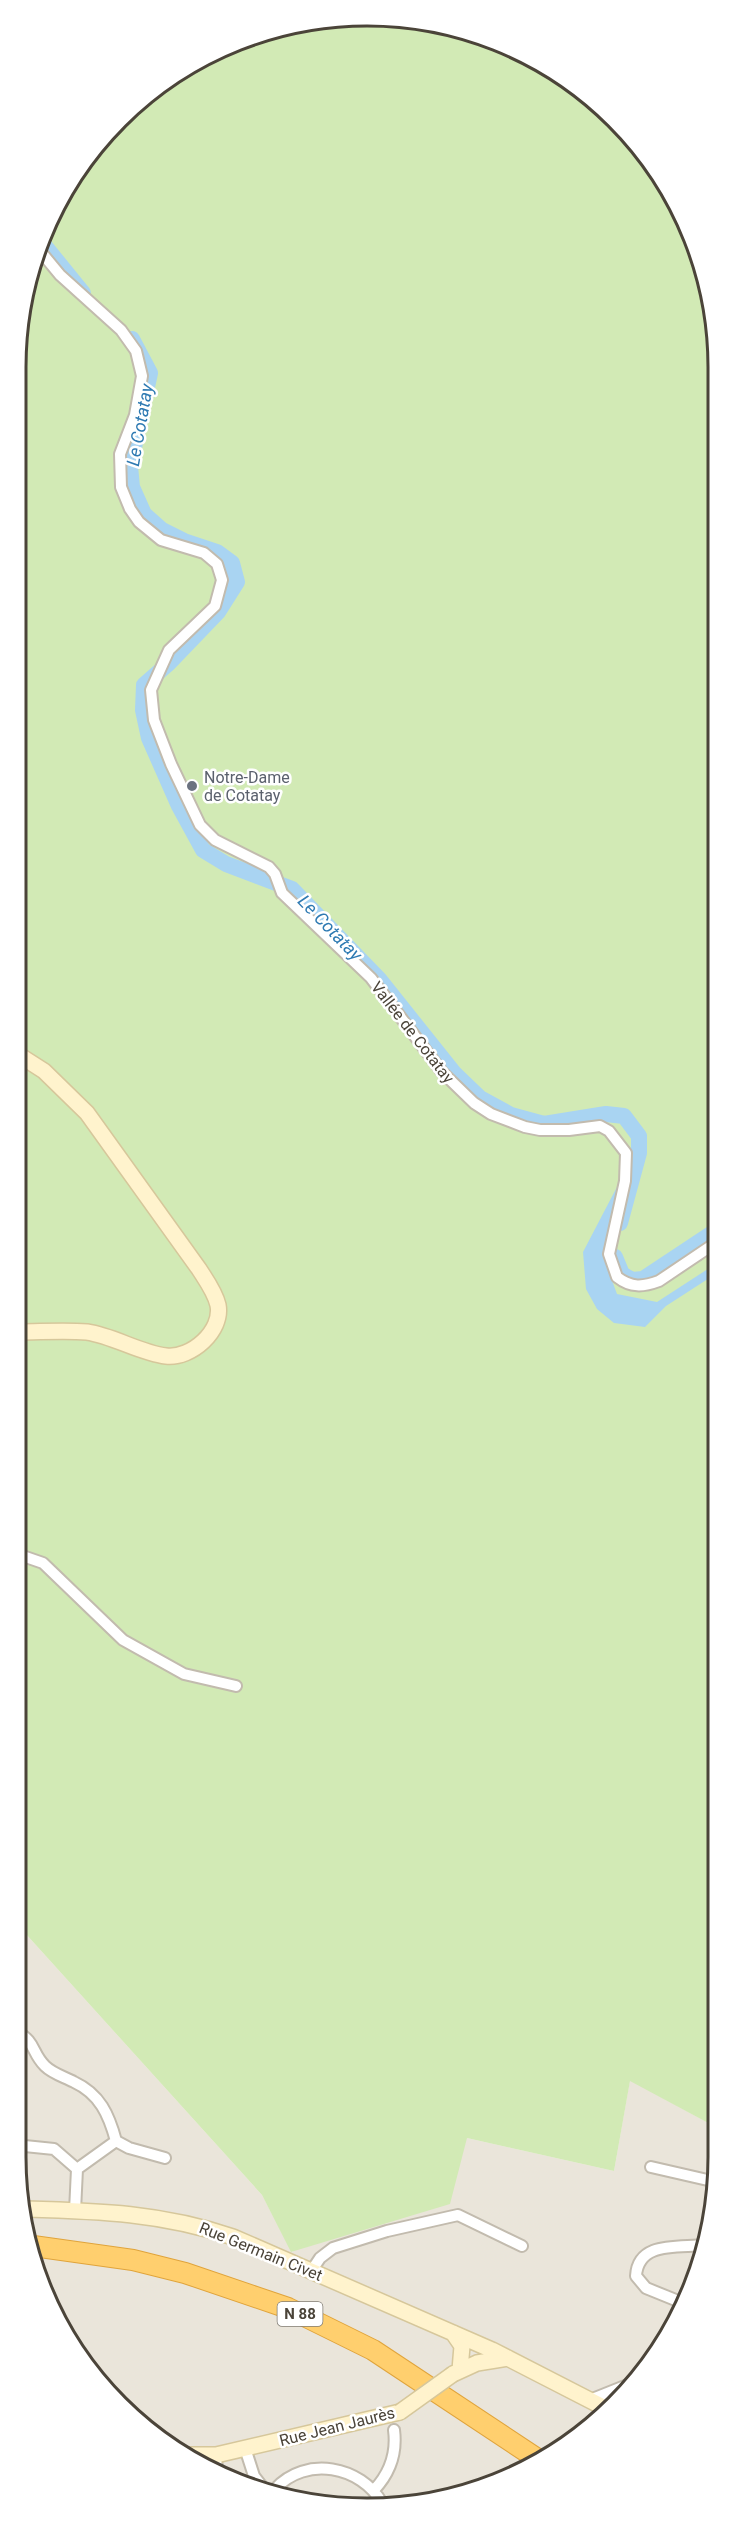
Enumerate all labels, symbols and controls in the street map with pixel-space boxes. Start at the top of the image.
water label: Le Cotatay [122,382,157,468]
place label: Notre-Dame de Cotatay [204,768,290,805]
marker: Notre-Dame de Cotatay [185,779,199,793]
water label: Le Cotatay [294,891,367,965]
street label: Vallée de Cotatay [367,978,458,1087]
street label: Rue Germain Civet [197,2218,325,2285]
road number: N 88 [278,2302,322,2326]
street label: Rue Jean Jaurès [277,2403,397,2450]

